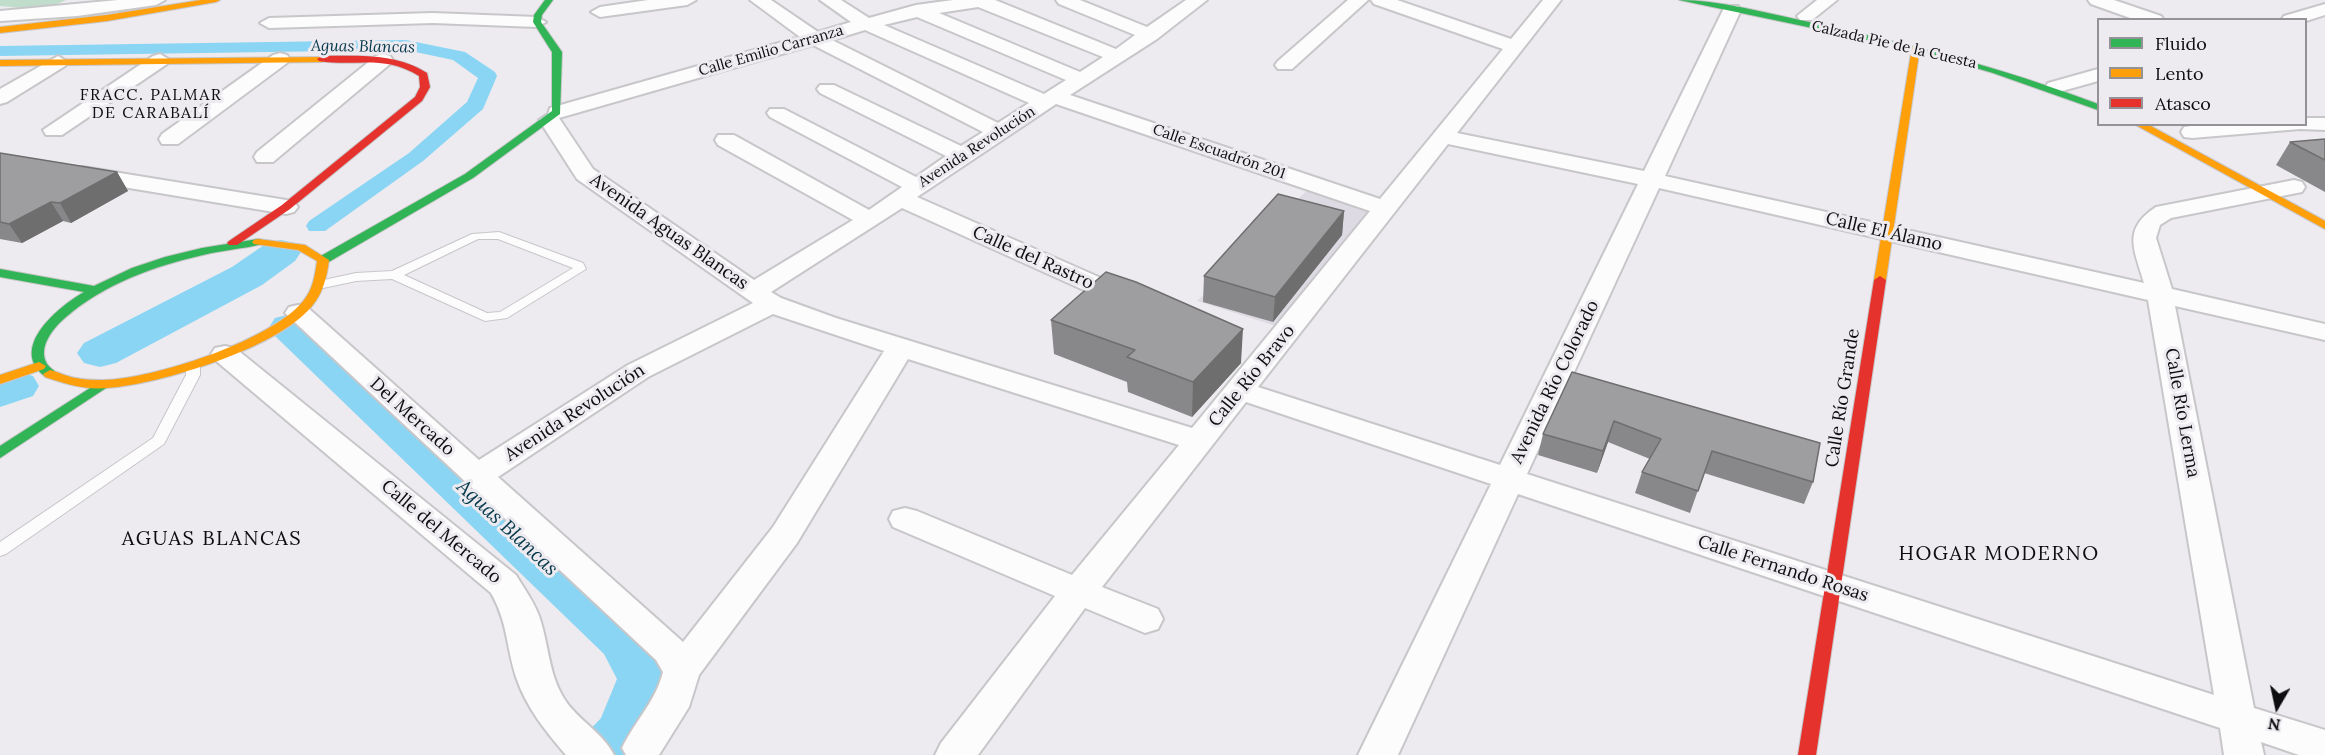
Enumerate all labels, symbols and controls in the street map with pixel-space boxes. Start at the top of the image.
street label: Calzada Pie de la Cuesta [1810,17,1978,73]
legend [2097,18,2307,126]
street label: Calle Emilio Carranza [697,22,845,80]
text: Fluido [2155,32,2207,55]
water label: Aguas Blancas [311,36,415,58]
text: Lento [2155,62,2203,85]
district label: FRACC. PALMAR DE CARABALÍ [80,85,222,123]
text: Atasco [2155,92,2211,115]
street label: Avenida Revolución [915,103,1039,191]
street label: Calle Escuadrón 201 [1150,121,1288,183]
street label: Avenida Aguas Blancas [586,169,752,295]
street label: Calle El Álamo [1824,208,1944,256]
street label: Calle del Rastro [969,222,1097,294]
street label: Avenida Río Colorado [1506,297,1604,467]
street label: Calle Río Bravo [1204,321,1300,431]
street label: Calle Río Grande [1821,327,1865,469]
street label: Calle Río Lerma [2160,347,2204,479]
street label: Avenida Revolución [501,360,649,466]
street label: Del Mercado [365,373,459,461]
street label: Calle del Mercado [377,475,505,589]
water label: Aguas Blancas [451,475,563,581]
district label: AGUAS BLANCAS [122,527,302,551]
street label: Calle Fernando Rosas [1695,531,1871,607]
district label: HOGAR MODERNO [1898,542,2100,566]
north arrow [2247,677,2307,737]
text: N [2267,714,2282,736]

